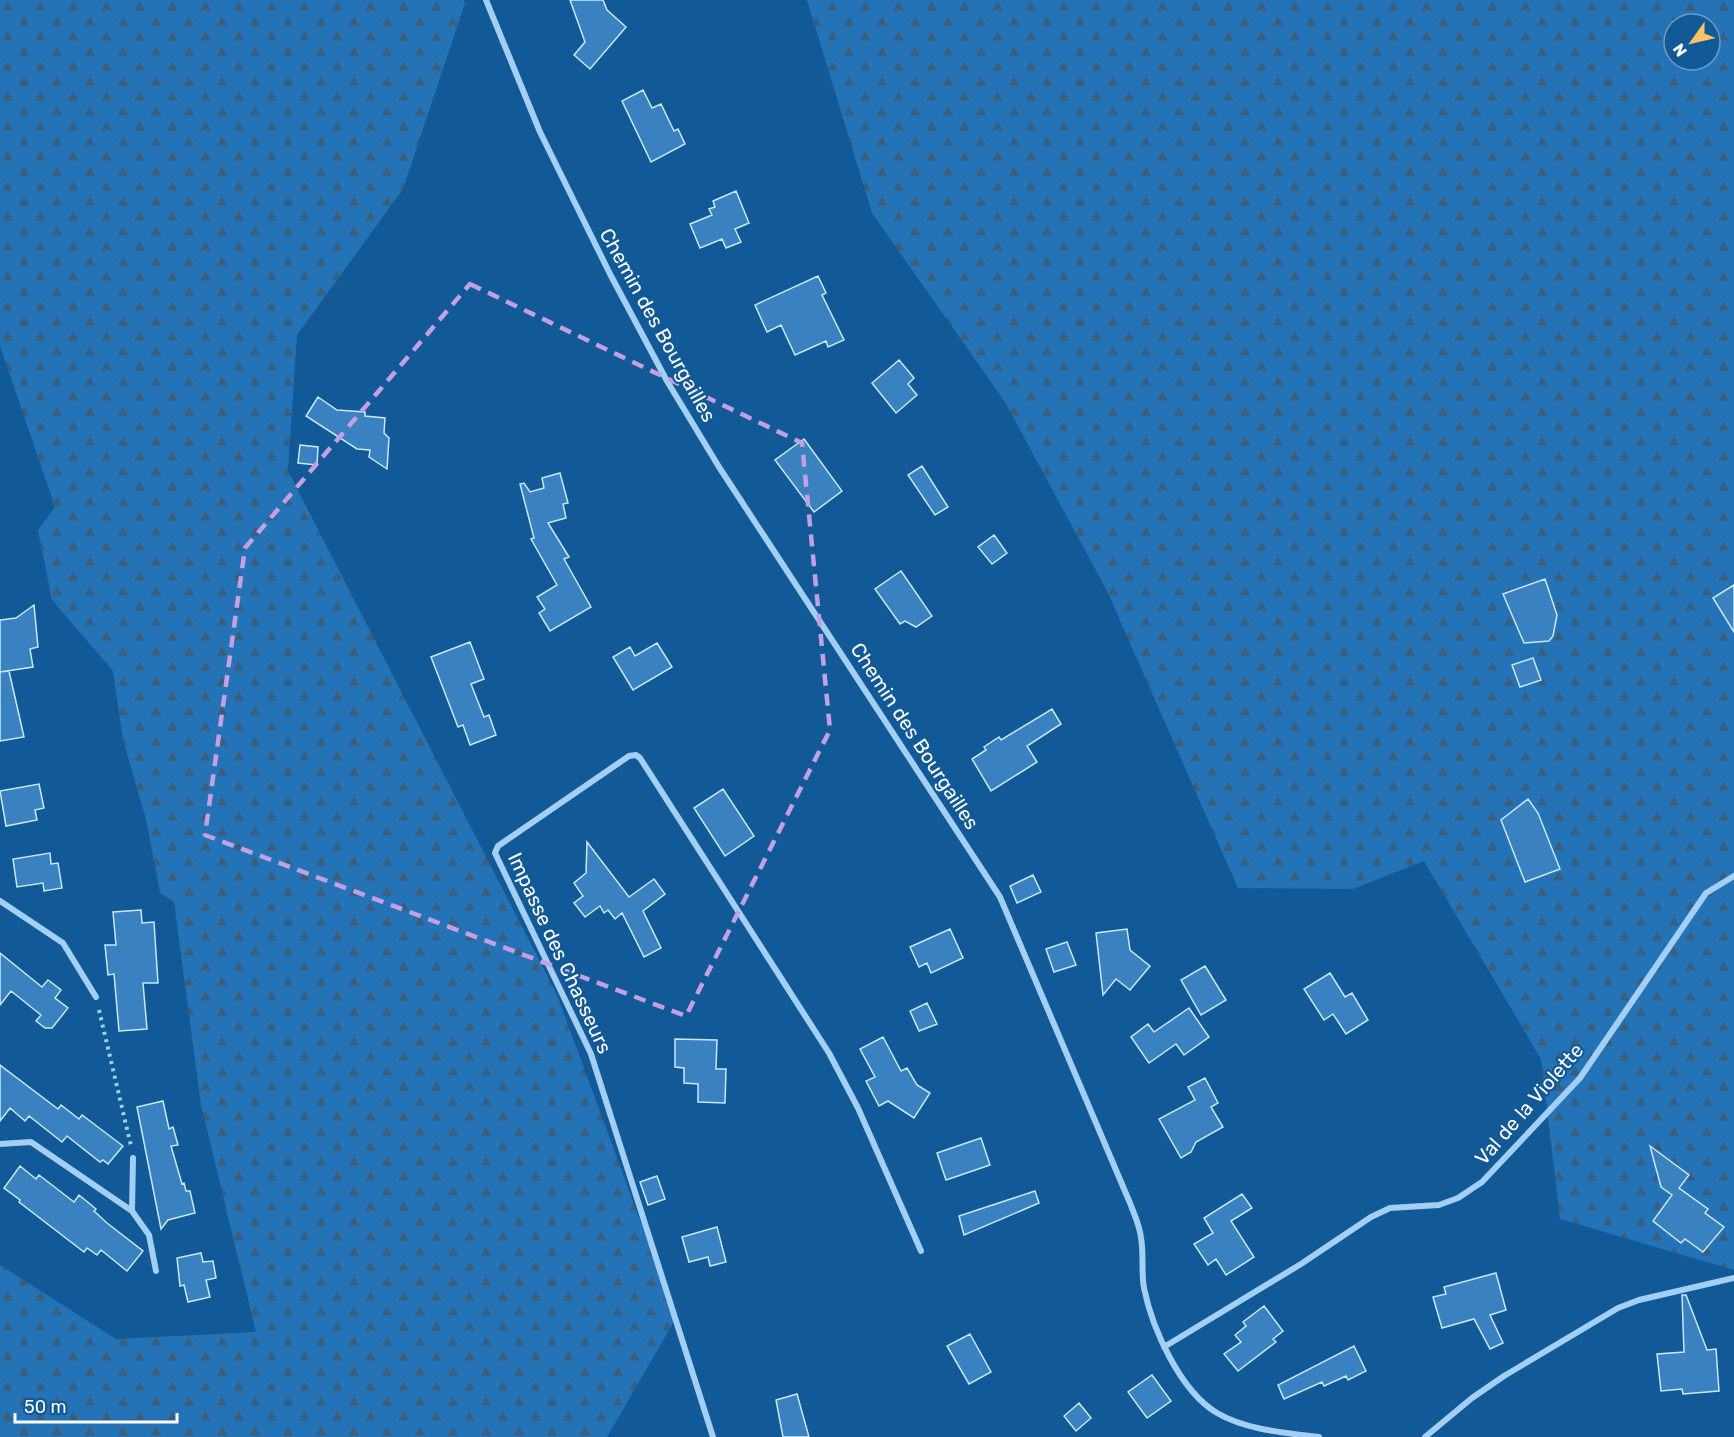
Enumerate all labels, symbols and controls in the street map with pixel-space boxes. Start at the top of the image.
north arrow [1662,12,1722,72]
text: N [1669,40,1691,60]
street label: Chemin des Bourgailles [595,224,721,426]
street label: Chemin des Bourgailles [846,638,984,834]
street label: Impasse des Chasseurs [503,849,617,1057]
street label: Val de la Violette [1470,1038,1588,1170]
scale bar [15,1386,177,1424]
text: 50 m [24,1396,67,1418]

